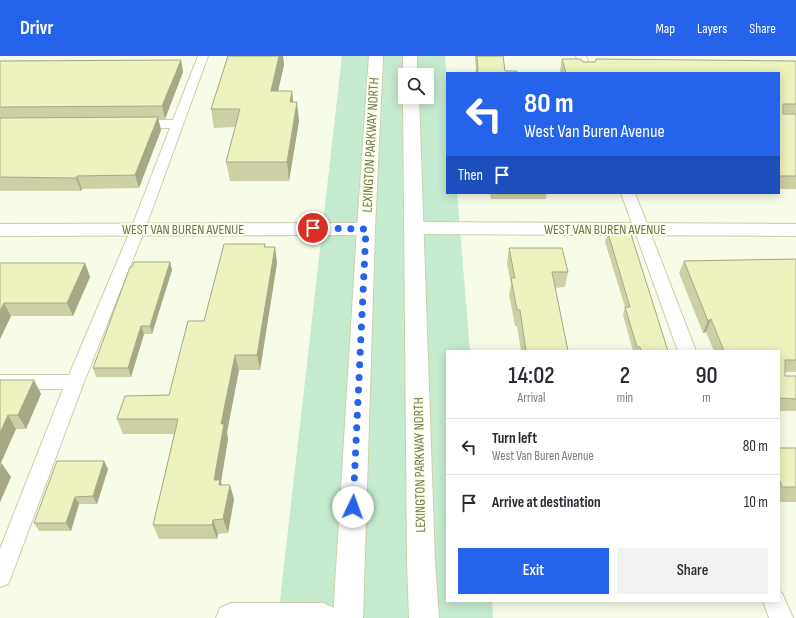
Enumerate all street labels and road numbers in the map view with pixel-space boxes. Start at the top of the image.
street label: LEXINGTON PARKWAY NORTH [358,77,383,213]
street label: WEST VAN BUREN AVENUE [122,221,244,238]
street label: WEST VAN BUREN AVENUE [544,221,666,238]
street label: LEXINGTON PARKWAY NORTH [410,397,429,533]

